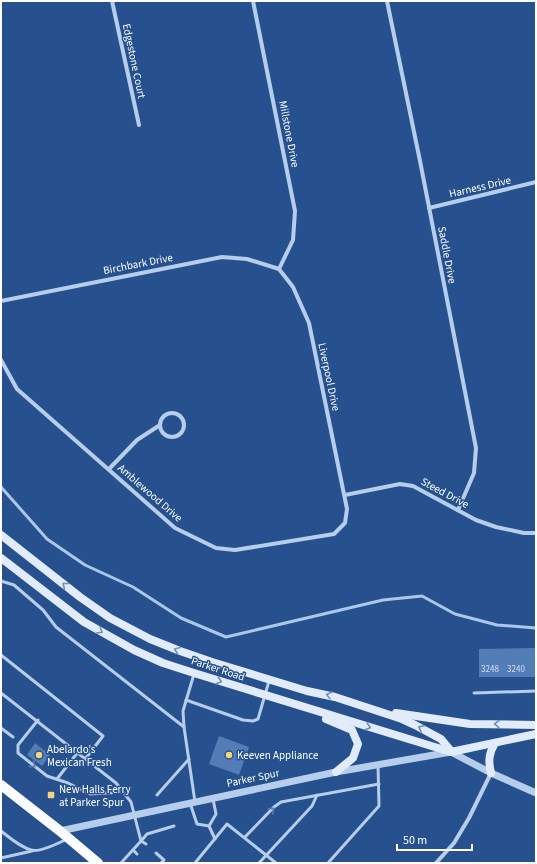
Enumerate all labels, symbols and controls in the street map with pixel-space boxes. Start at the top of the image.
street label: Edgestone Court [119,22,149,100]
street label: Millstone Drive [275,99,303,169]
street label: Harness Drive [447,172,513,201]
street label: Saddle Drive [434,225,460,285]
street label: Birchbark Drive [102,250,175,278]
street label: Liverpool Drive [314,342,344,413]
street label: Amblewood Drive [114,461,186,526]
street label: Steed Drive [418,474,472,512]
one-way arrow [63,583,70,590]
one-way arrow [96,626,103,633]
one-way arrow [174,646,181,654]
street label: Parker Road [189,653,247,685]
house number: 3248 [481,663,499,676]
house number: 3240 [507,663,525,676]
one-way arrow [215,676,222,685]
one-way arrow [325,691,332,700]
one-way arrow [494,720,500,728]
one-way arrow [364,722,371,731]
one-way arrow [418,725,425,733]
place label: Abelardo’s Mexican Fresh [47,742,112,770]
place label: Keeven Appliance [237,748,319,763]
marker: Abelardo’s Mexican Fresh [34,750,44,760]
marker: Keeven Appliance [224,750,234,760]
one-way arrow [29,760,36,768]
street label: Parker Spur [225,765,281,791]
place label: New Halls Ferry at Parker Spur [59,782,131,810]
marker: New Halls Ferry at Parker Spur [46,790,56,800]
one-way arrow [267,807,275,814]
scale bar [397,826,472,852]
text: 50 m [403,832,427,849]

